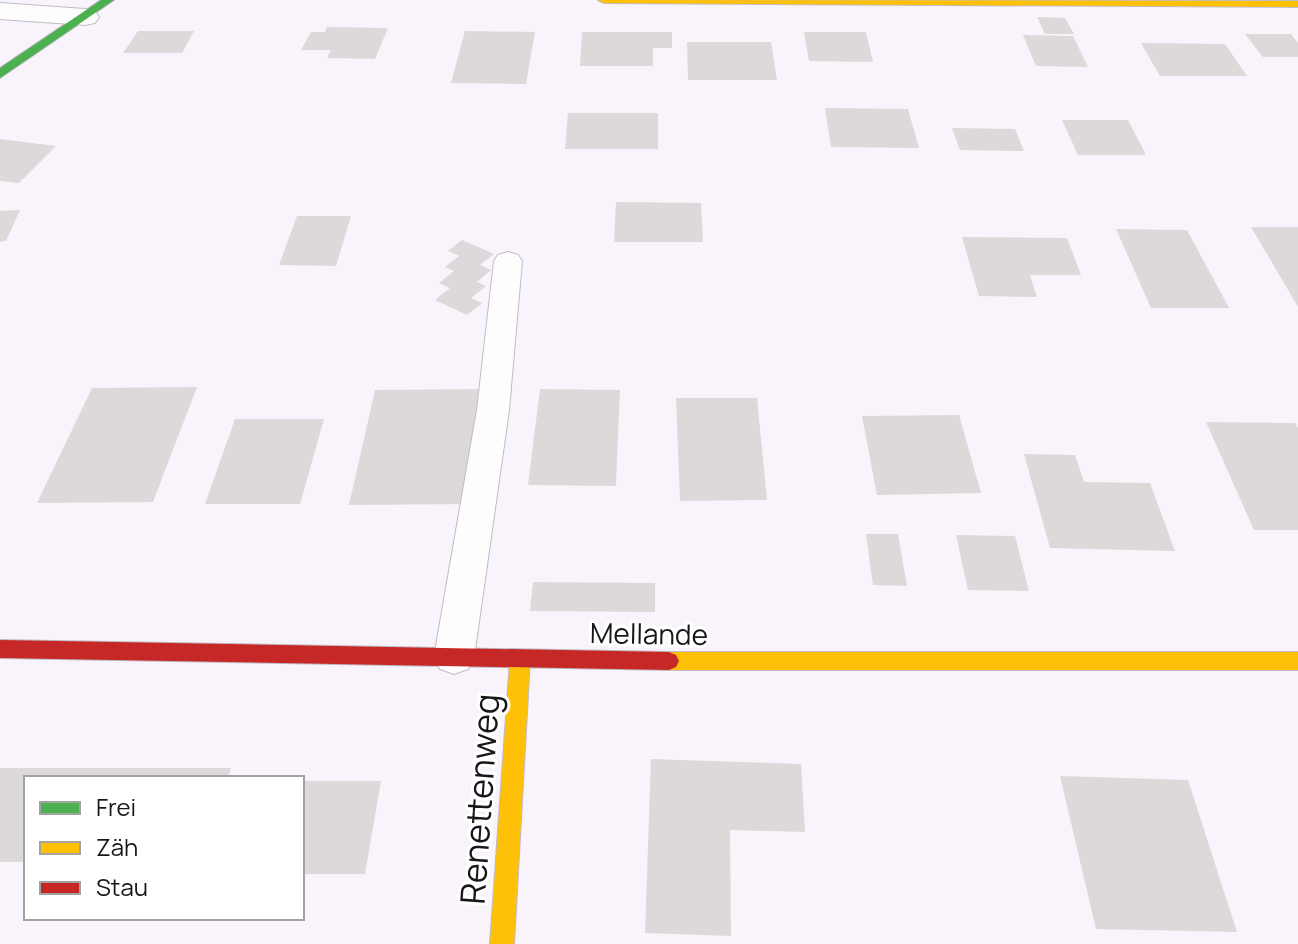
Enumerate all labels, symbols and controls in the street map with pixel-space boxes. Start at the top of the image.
street label: Mellande [590,613,708,653]
street label: Renettenweg [449,692,509,906]
legend [24,776,304,920]
text: Frei [96,790,136,823]
text: Zäh [96,830,138,863]
text: Stau [96,870,148,903]

